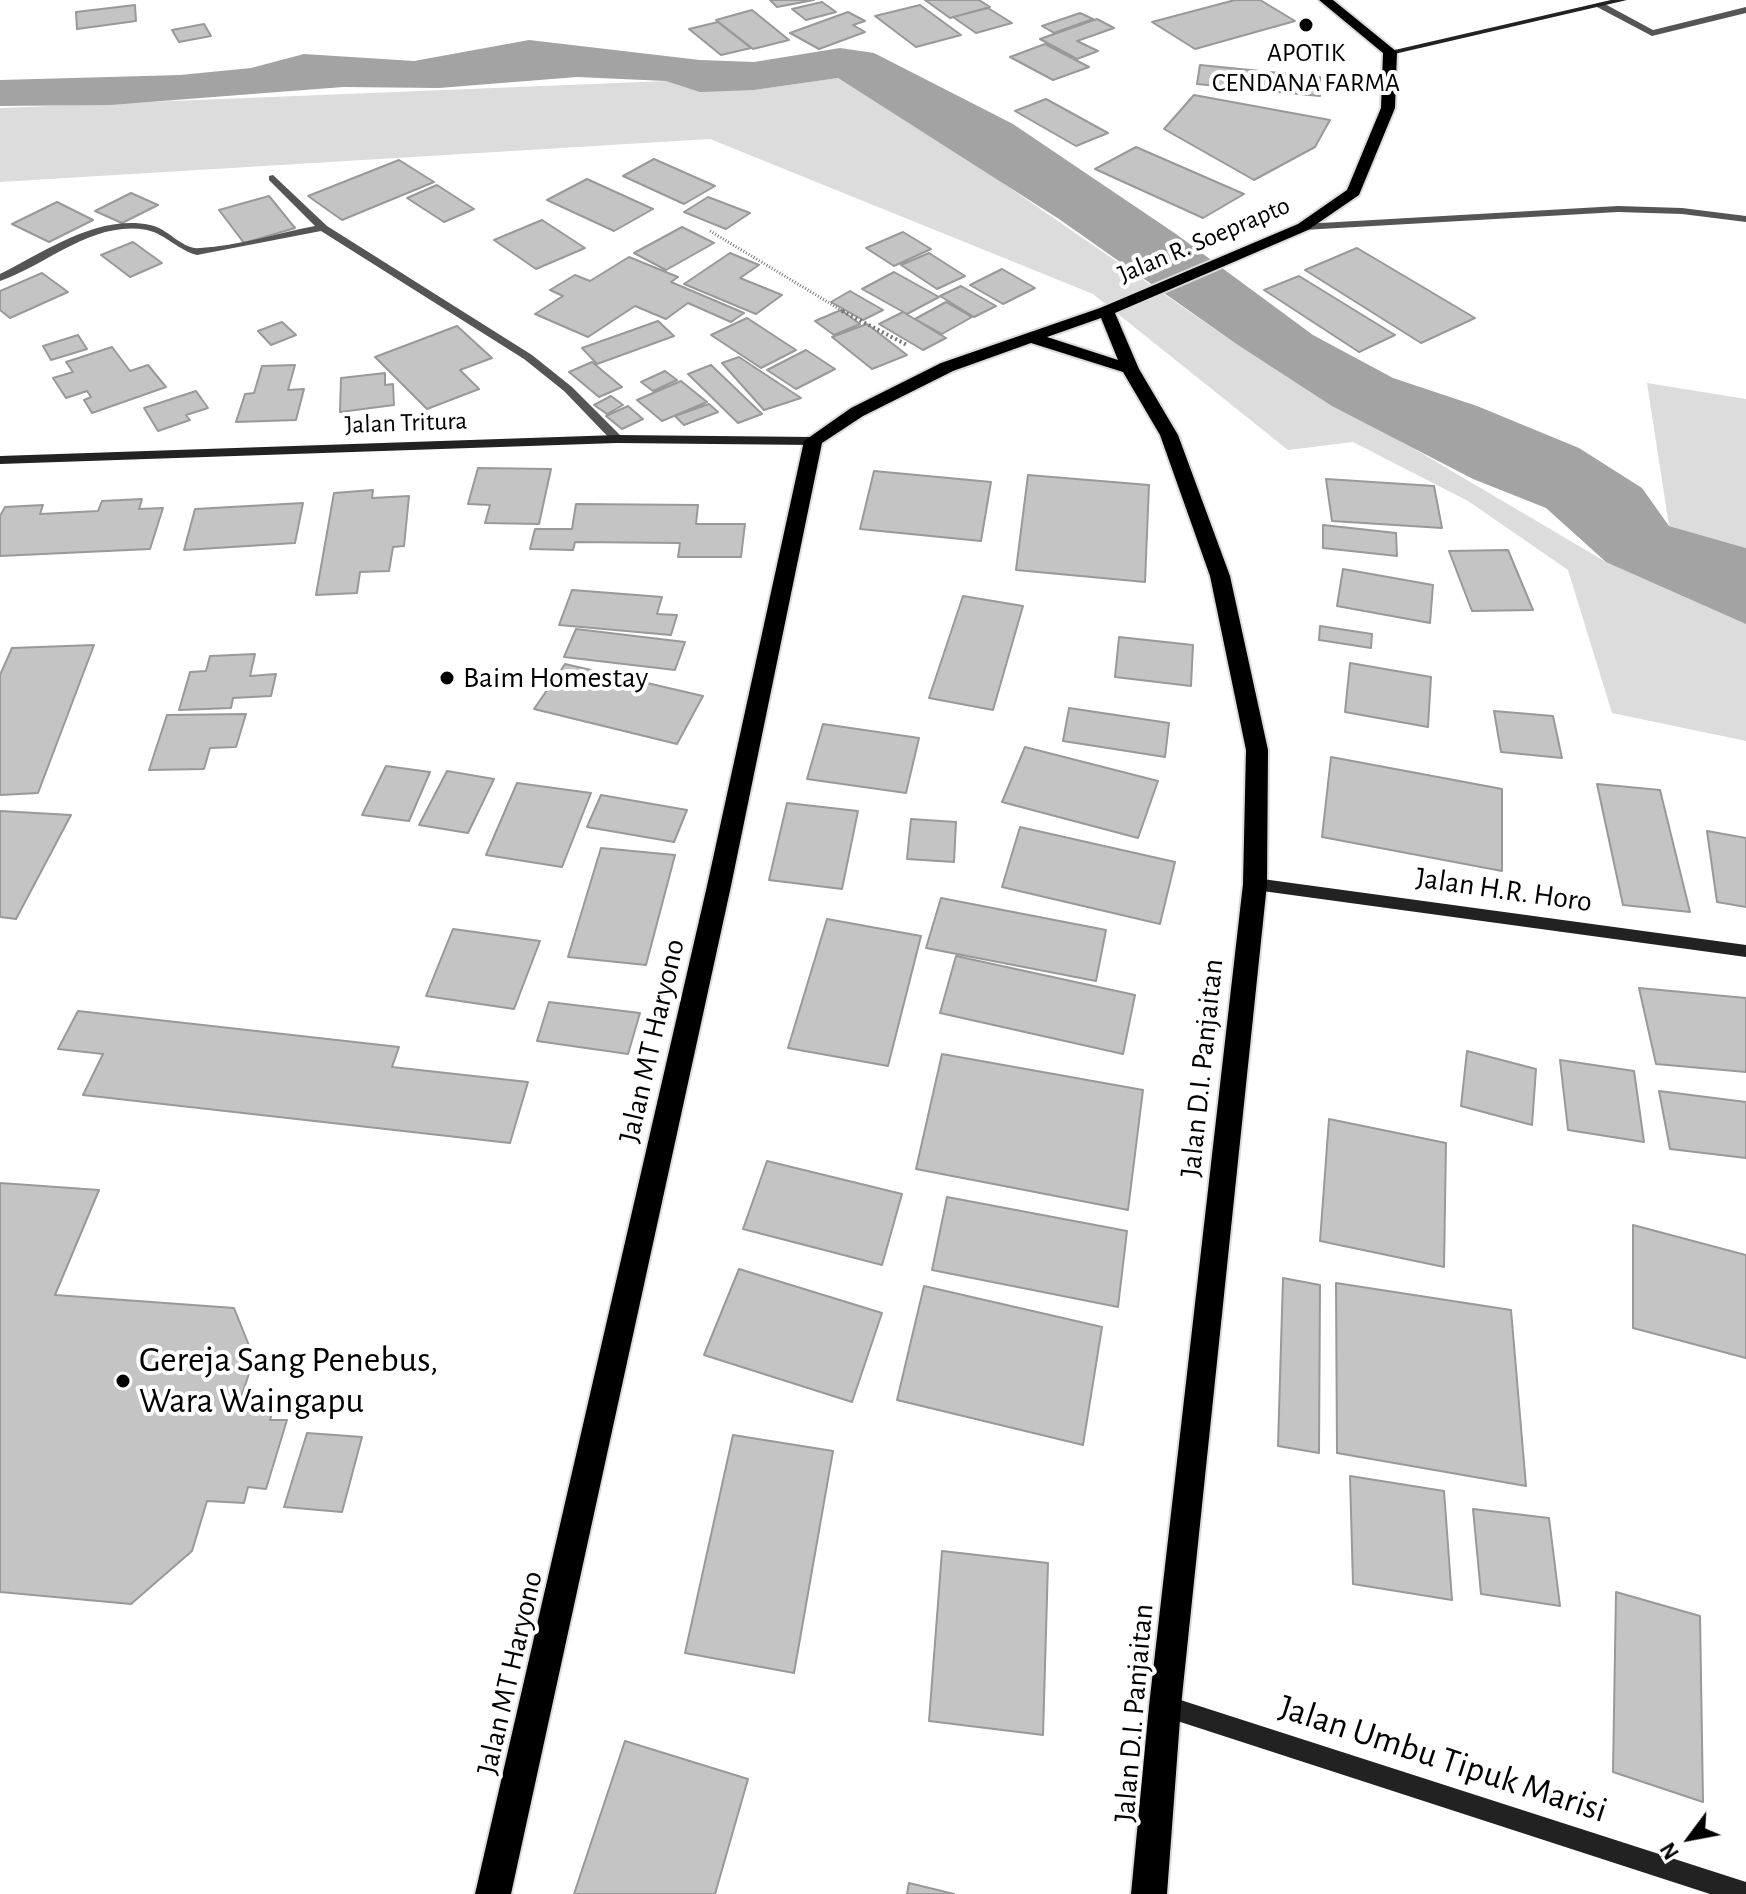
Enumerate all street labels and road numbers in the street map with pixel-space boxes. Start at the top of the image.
street label: Jalan R. Soeprapto [1113,190,1295,290]
street label: Jalan Tritura [344,405,468,441]
street label: Jalan H.R. Horo [1414,860,1594,920]
street label: Jalan MT Haryono [611,936,693,1146]
street label: Jalan D.I. Panjaitan [1173,957,1231,1179]
street label: Jalan MT Haryono [469,1568,551,1778]
street label: Jalan D.I. Panjaitan [1107,1602,1161,1824]
street label: Jalan Umbu Tipuk Marisi [1274,1686,1612,1832]

